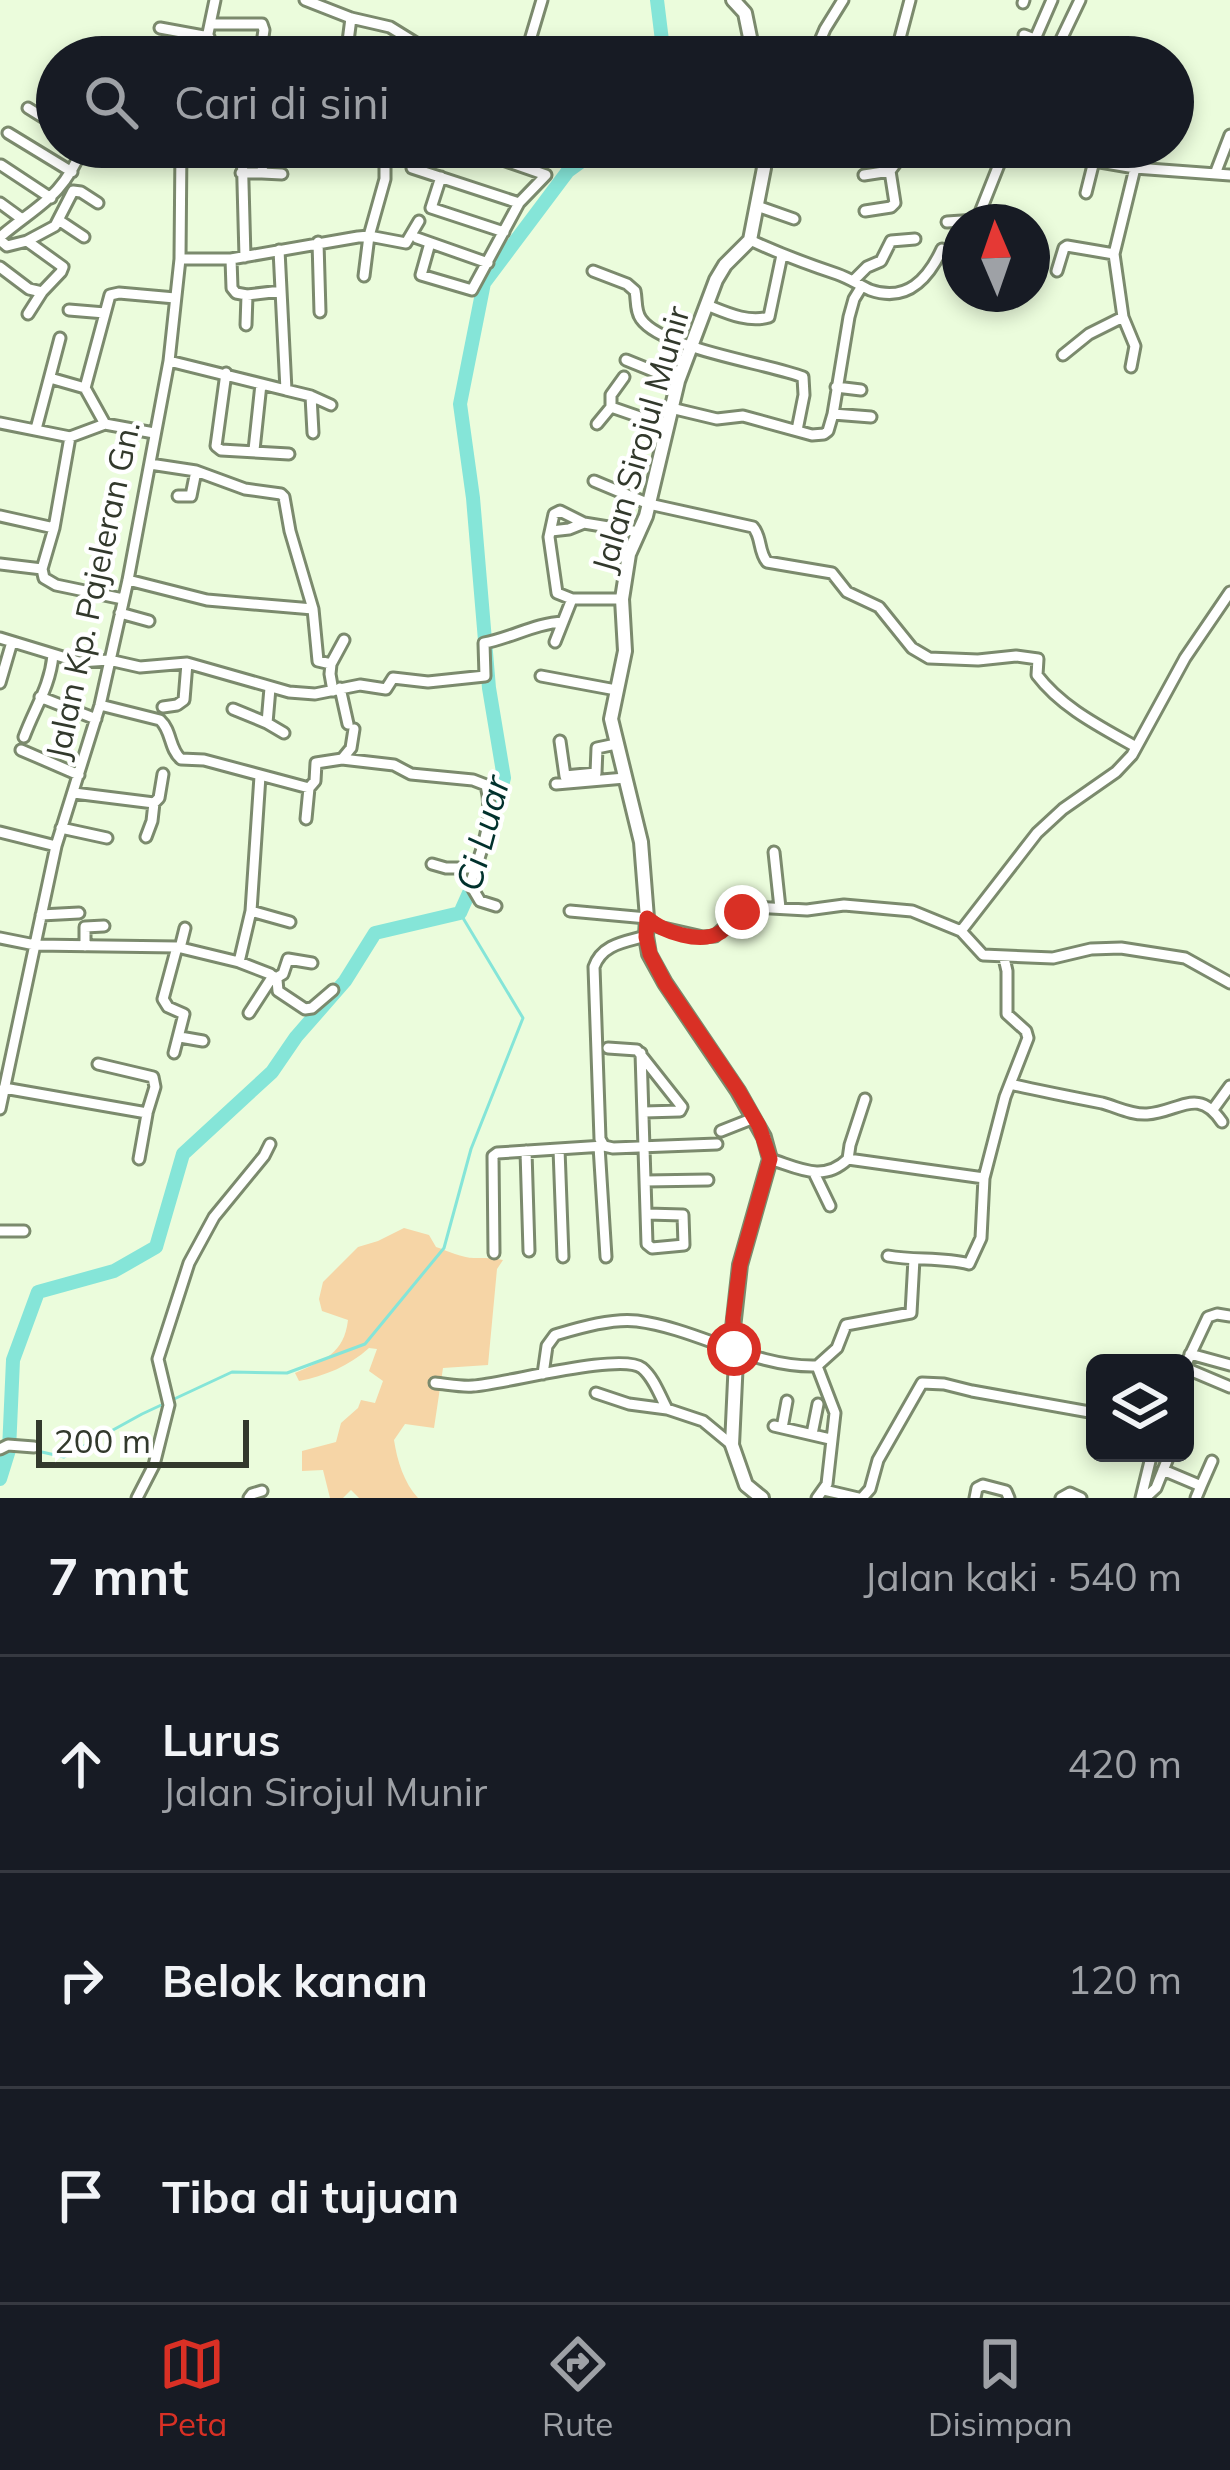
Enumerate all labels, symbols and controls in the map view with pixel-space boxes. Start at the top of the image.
search box [36,36,1194,168]
icon: search [78,69,144,135]
text: Cari di sini [174,74,389,130]
north arrow [942,204,1050,312]
street label: Jalan Sirojul Munir [582,301,698,577]
street label: Jalan Kp. Pajeleran Gn. [36,417,148,763]
water label: Ci Luar [445,769,519,895]
route end [715,885,769,939]
route start [707,1322,761,1376]
map controls [1086,1354,1194,1462]
button: layers [1086,1354,1194,1462]
scale bar [36,1414,249,1467]
text: 200 m [54,1420,151,1461]
text: 7 mnt [48,1544,189,1608]
text: Jalan kaki · 540 m [863,1552,1182,1601]
text: Lurus [162,1711,281,1767]
icon: ahead [48,1731,114,1797]
text: 420 m [1067,1739,1182,1788]
text: Jalan Sirojul Munir [162,1767,487,1816]
icon: right [48,1947,114,2013]
text: Belok kanan [162,1952,428,2008]
text: 120 m [1067,1955,1182,2004]
icon: arrive [48,2163,114,2229]
text: Tiba di tujuan [162,2168,459,2224]
tab: Peta [157,2331,227,2444]
tab: Rute [542,2331,613,2444]
tab: Disimpan [928,2331,1073,2444]

